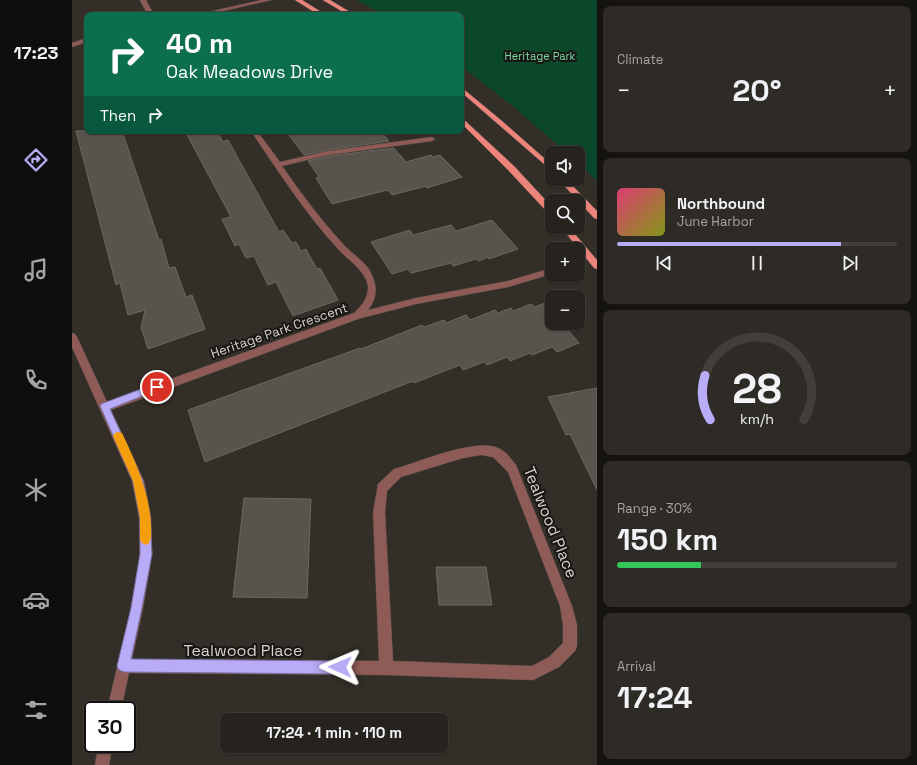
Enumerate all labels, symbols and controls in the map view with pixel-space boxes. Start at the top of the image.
text: 40 m [166,25,233,61]
icon: right [100,28,152,80]
text: 17:23 [13,41,59,64]
park label: Heritage Park [504,49,576,63]
text: Climate [617,51,663,68]
text: Oak Meadows Drive [166,60,333,83]
text: 20° [732,71,782,110]
text: − [617,76,631,104]
text: + [883,76,897,104]
icon: right [144,104,166,126]
text: Then [100,106,136,125]
icon: directions [22,146,50,174]
map controls [545,146,585,330]
button: sound [545,146,585,186]
button: search [545,194,585,234]
text: Northbound [677,194,765,213]
text: June Harbor [677,213,754,230]
button: + [545,242,585,282]
icon: previous [653,252,675,274]
icon: pause [746,252,768,274]
icon: next [839,252,861,274]
icon: music [22,256,50,284]
button: − [545,290,585,330]
street label: Heritage Park Crescent [208,299,350,362]
text: 28 [732,362,782,415]
icon: phone [22,366,50,394]
pin [140,370,174,404]
icon: arrive [146,376,168,398]
text: km/h [740,410,774,428]
street label: Tealwood Place [519,463,583,581]
icon: climate [22,476,50,504]
text: Range · 30% [617,500,692,517]
text: 150 km [617,520,718,559]
icon: car [22,586,50,614]
street label: Tealwood Place [184,640,302,661]
position arrow [319,646,361,688]
text: Arrival [617,658,656,675]
text: 17:24 [617,678,693,717]
icon: filters [22,696,50,724]
speed limit sign: 30 [84,701,136,753]
text: 17:24 · 1 min · 110 m [266,723,402,742]

